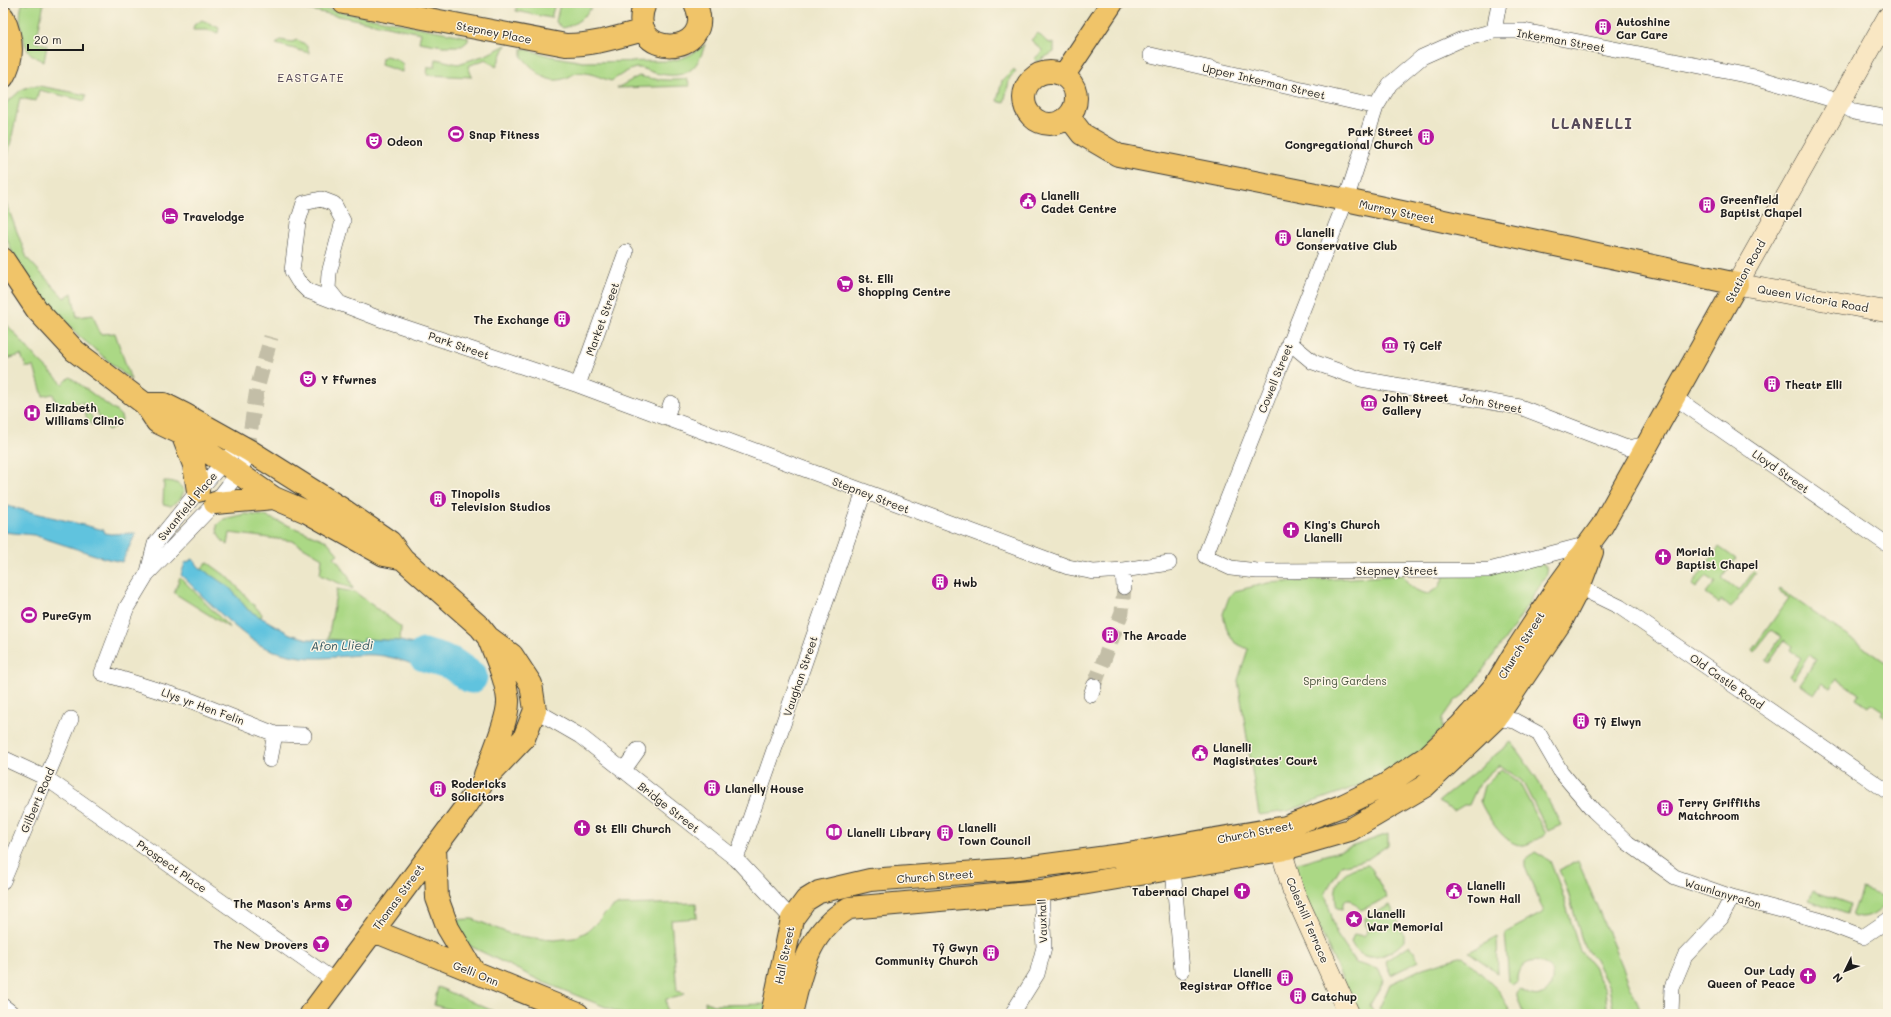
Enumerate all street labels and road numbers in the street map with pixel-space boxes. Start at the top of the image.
street label: Stepney Place [455,17,533,47]
street label: Inkerman Street [1516,25,1606,55]
street label: Upper Inkerman Street [1201,60,1327,103]
street label: Murray Street [1358,196,1436,226]
street label: Station Road [1722,237,1768,305]
street label: Market Street [582,280,622,358]
street label: Queen Victoria Road [1756,281,1870,315]
street label: Park Street [427,328,492,362]
street label: Cowell Street [1254,341,1296,415]
street label: John Street [1458,390,1524,416]
street label: Lloyd Street [1750,446,1813,496]
street label: Swanfield Place [154,468,220,543]
street label: Stepney Street [830,473,912,517]
street label: Stepney Street [1356,563,1438,578]
street label: Church Street [1494,608,1548,682]
street label: Vaughan Street [779,634,821,718]
street label: Old Castle Road [1687,650,1767,712]
street label: Llys yr Hen Felin [159,684,247,728]
street label: Gilbert Road [17,765,57,835]
street label: Bridge Street [635,778,703,836]
street label: Church Street [1216,817,1294,847]
street label: Prospect Place [134,836,210,896]
street label: Thomas Street [369,861,427,933]
street label: Church Street [896,866,974,886]
street label: Waunlanyrafon [1683,874,1763,912]
street label: Coleshill Terrace [1283,875,1333,965]
street label: Vauxhall [1034,899,1050,943]
street label: Hall Street [771,925,797,985]
street label: Gelli Onn [451,957,501,989]

